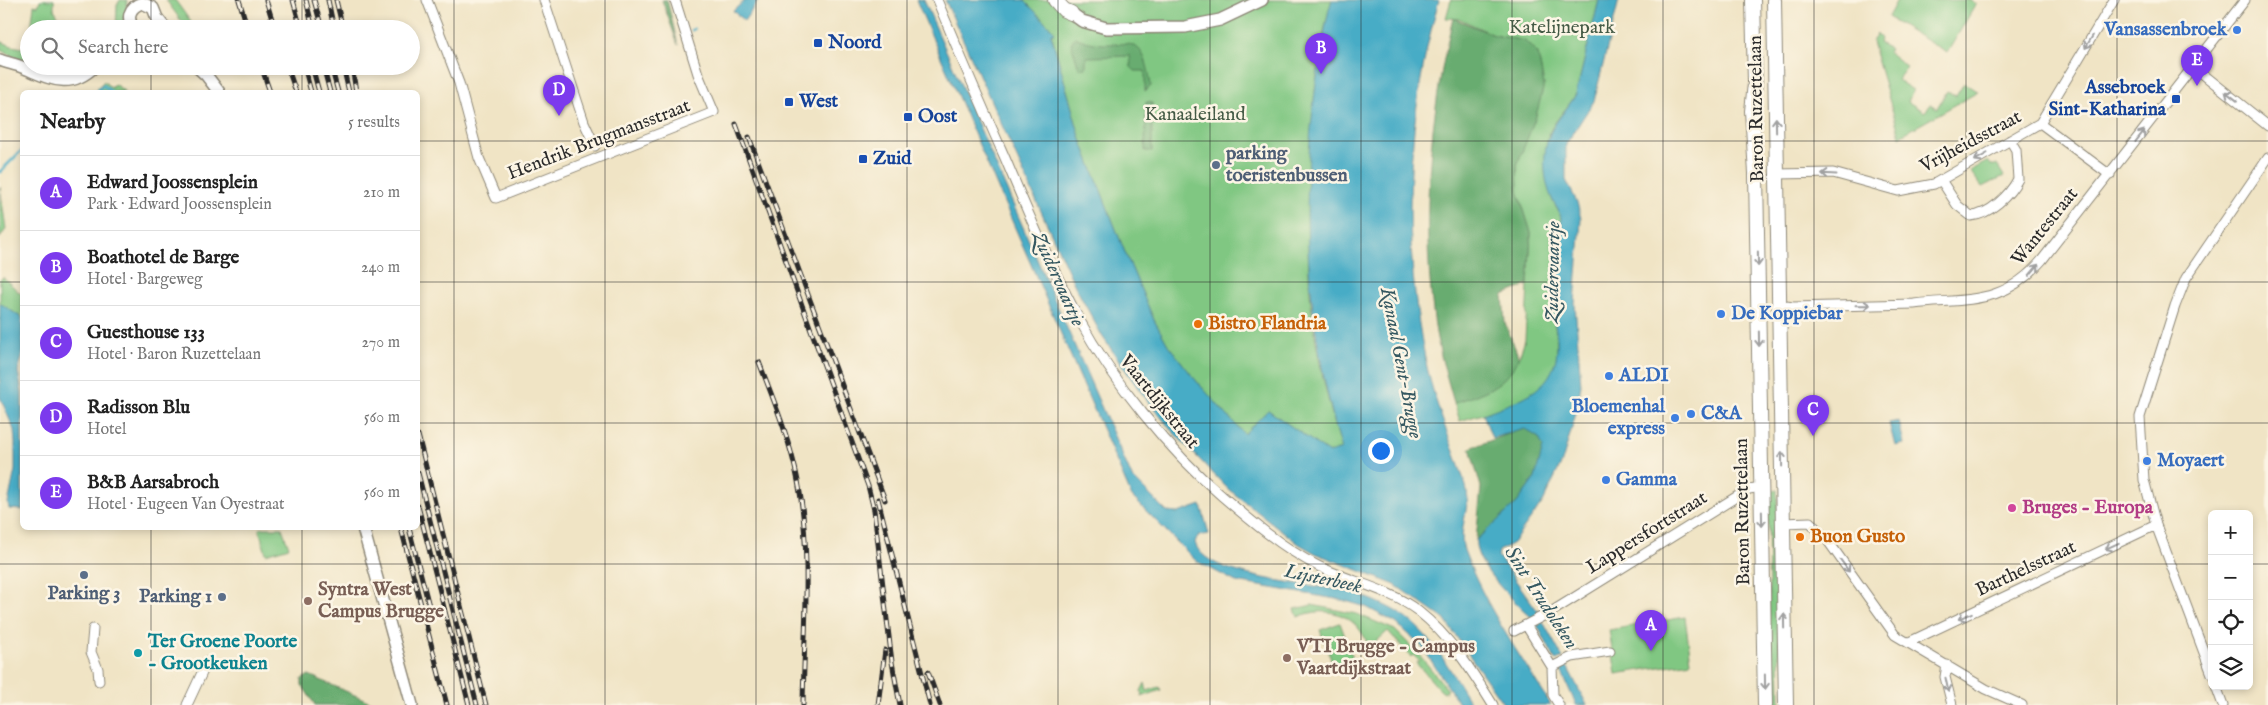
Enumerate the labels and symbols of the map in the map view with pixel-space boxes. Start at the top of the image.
park label: Katelijnepark [1509,16,1616,40]
place label: Vansassenbroek [2103,18,2228,42]
marker: Vansassenbroek [2231,24,2243,36]
place label: Noord [827,31,882,55]
pin: B [1305,33,1337,74]
one-way arrow [2083,34,2093,48]
street label: Baron Ruzettelaan [1744,35,1770,183]
marker: Noord [812,37,824,49]
pin: E [2181,45,2213,86]
pin: D [543,75,575,116]
place label: Assebroek Sint-Katharina [2049,76,2167,122]
place label: West [798,90,839,114]
one-way arrow [2225,91,2238,102]
marker: Assebroek Sint-Katharina [2170,93,2182,105]
street label: Hendrik Brugmansstraat [504,94,694,186]
marker: West [783,96,795,108]
park label: Kanaaleiland [1144,103,1246,127]
place label: Oost [918,105,958,129]
street label: Vrijheidsstraat [1915,105,2026,179]
marker: Oost [902,111,914,123]
one-way arrow [1771,117,1781,134]
one-way arrow [2134,130,2145,143]
place label: parking toeristenbussen [1225,142,1348,188]
place label: Zuid [873,147,912,171]
one-way arrow [1975,152,1989,162]
marker: Zuid [857,153,869,165]
marker: parking toeristenbussen [1210,159,1222,171]
one-way arrow [1822,169,1838,178]
street label: Wantestraat [2006,183,2084,271]
water label: Zuidervaartje [1540,221,1567,325]
water label: Zuidervaartje [1024,226,1090,331]
one-way arrow [1753,250,1763,266]
one-way arrow [2028,263,2039,276]
water label: Kanaal Gent-Brugge [1373,284,1428,441]
one-way arrow [1855,301,1871,310]
place label: De Koppiebar [1731,302,1844,326]
marker: De Koppiebar [1715,308,1727,320]
place label: Bistro Flandria [1208,312,1327,336]
marker: Bistro Flandria [1192,318,1204,330]
one-way arrow [1754,330,1764,347]
street label: Vaartdijkstraat [1113,349,1205,454]
place label: ALDI [1618,364,1669,388]
marker: ALDI [1603,370,1615,382]
place label: Bloemenhal express [1571,395,1666,441]
pin: C [1797,395,1829,436]
place label: C&A [1701,402,1743,426]
marker: C&A [1685,408,1697,420]
marker: Bloemenhal express [1669,412,1681,424]
your location [1368,438,1394,464]
street label: Baron Ruzettelaan [1730,438,1756,586]
place label: Moyaert [2157,449,2225,473]
one-way arrow [1777,451,1787,468]
marker: Moyaert [2141,455,2153,467]
place label: Gamma [1616,468,1678,492]
marker: Gamma [1600,474,1612,486]
street label: Lappersfortstraat [1582,486,1712,580]
place label: Bruges - Europa [2022,496,2154,520]
marker: Bruges - Europa [2006,502,2018,514]
one-way arrow [1757,510,1767,527]
place label: Buon Gusto [1810,525,1905,549]
marker: Buon Gusto [1794,531,1806,543]
street label: Barthelsstraat [1972,535,2080,603]
water label: Sint Trudoleken [1498,542,1584,654]
one-way arrow [2105,542,2120,551]
water label: Lijsterbeek [1281,558,1364,599]
one-way arrow [1840,559,1851,572]
marker: Parking 3 [78,569,90,581]
place label: Syntra West Campus Brugge [318,578,444,624]
place label: Parking 3 [48,582,120,606]
place label: Parking 1 [139,585,212,609]
marker: Parking 1 [216,591,228,603]
marker: Syntra West Campus Brugge [302,595,314,607]
pin: A [1635,610,1667,651]
one-way arrow [1958,611,1973,621]
one-way arrow [1780,614,1789,630]
place label: Ter Groene Poorte - Grootkeuken [147,630,298,676]
place label: VTI Brugge - Campus Vaartdijkstraat [1296,635,1475,681]
marker: Ter Groene Poorte - Grootkeuken [132,647,144,659]
marker: VTI Brugge - Campus Vaartdijkstraat [1281,652,1293,664]
one-way arrow [1760,673,1770,689]
one-way arrow [1943,676,1952,692]

